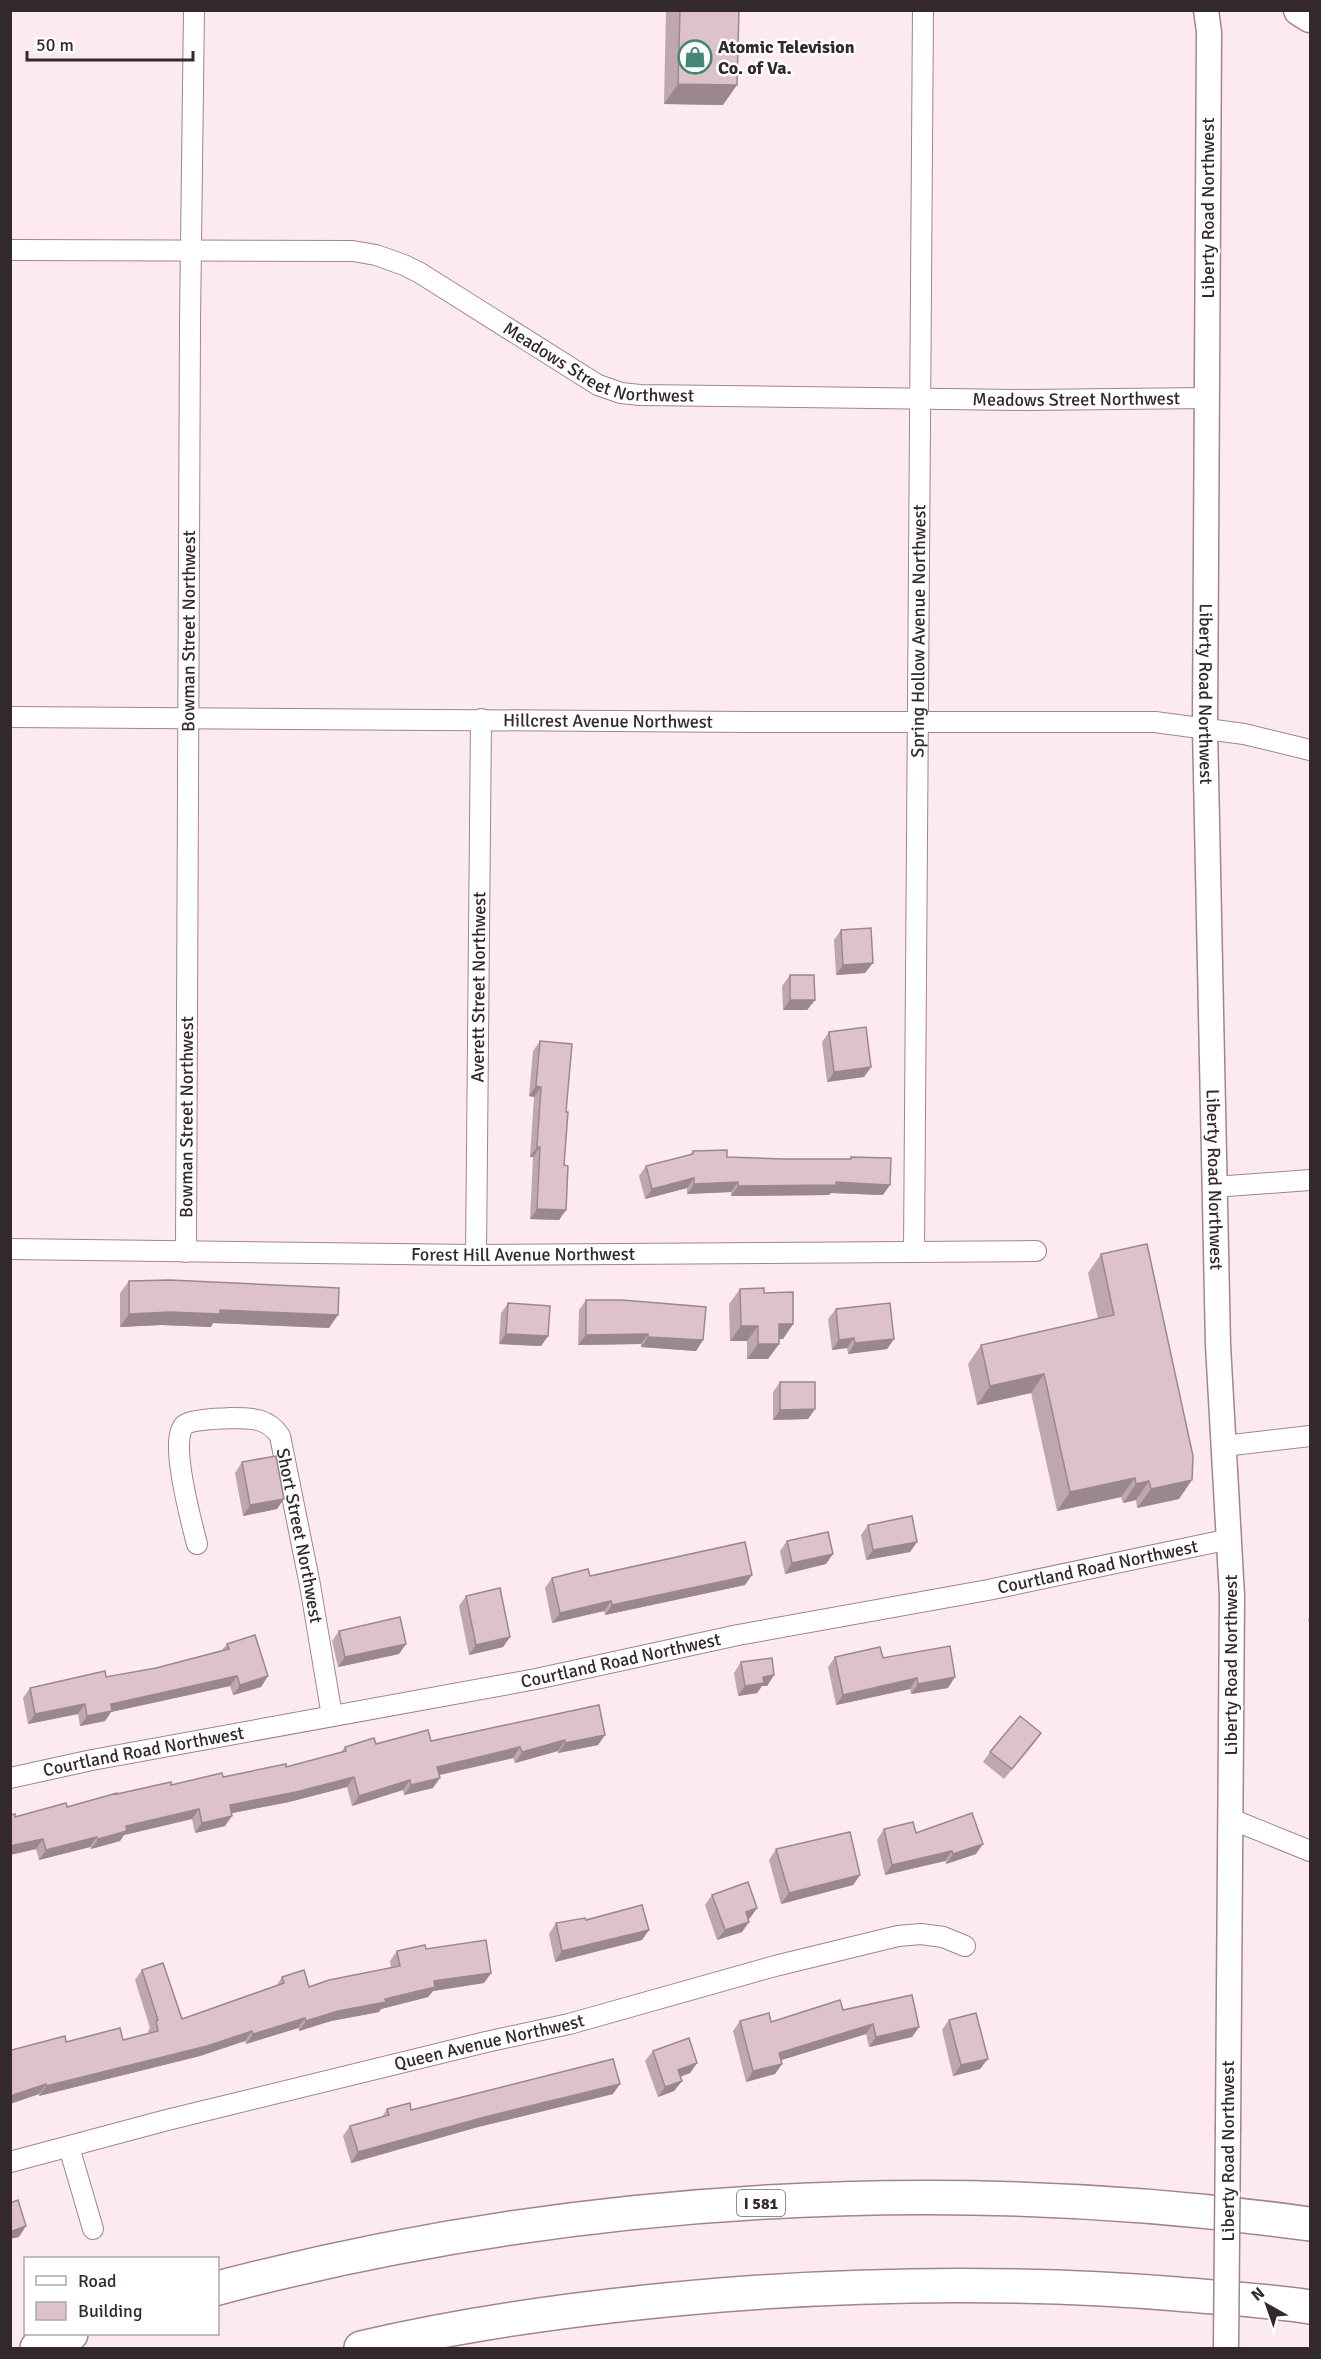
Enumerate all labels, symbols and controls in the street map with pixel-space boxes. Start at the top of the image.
scale bar [27,24,194,62]
text: 50 m [36,34,74,56]
place label: Atomic Television Co. of Va. [718,36,855,79]
shop icon: Atomic Television Co. of Va. [677,39,713,75]
street label: Liberty Road Northwest [1197,117,1219,299]
street label: Meadows Street Northwest [499,317,694,407]
street label: Meadows Street Northwest [972,387,1180,411]
street label: Spring Hollow Avenue Northwest [907,504,930,758]
street label: Bowman Street Northwest [177,530,200,732]
street label: Liberty Road Northwest [1194,603,1217,785]
street label: Hillcrest Avenue Northwest [503,709,713,733]
street label: Averett Street Northwest [467,891,490,1083]
street label: Bowman Street Northwest [175,1016,198,1218]
street label: Liberty Road Northwest [1202,1089,1227,1271]
street label: Forest Hill Avenue Northwest [411,1243,635,1266]
street label: Short Street Northwest [272,1446,327,1625]
street label: Courtland Road Northwest [995,1535,1200,1599]
street label: Liberty Road Northwest [1220,1574,1242,1756]
street label: Courtland Road Northwest [519,1628,723,1693]
street label: Courtland Road Northwest [41,1722,246,1781]
street label: Queen Avenue Northwest [392,2009,587,2075]
street label: Liberty Road Northwest [1217,2060,1239,2242]
road number: I 581 [737,2190,785,2216]
legend [24,2257,219,2335]
text: Road [78,2270,117,2292]
north arrow [1237,2275,1297,2335]
text: N [1247,2283,1269,2306]
text: Building [78,2300,142,2322]

